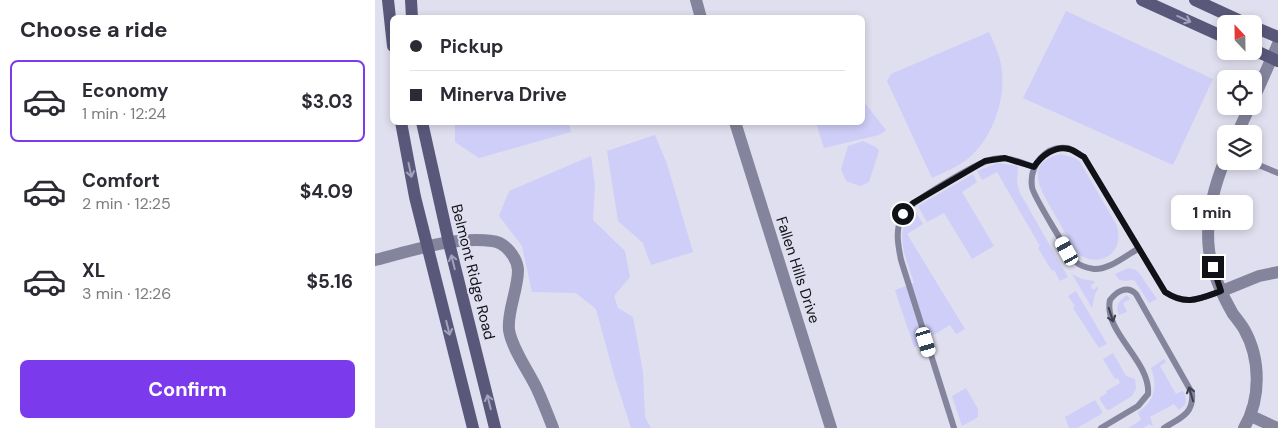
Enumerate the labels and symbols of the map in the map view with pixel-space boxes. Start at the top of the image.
one-way arrow [1176,14,1191,24]
north arrow [1217,15,1263,60]
one-way arrow [406,162,415,178]
callout: 1 min [1172,194,1254,230]
street label: Belmont Ridge Road [446,202,500,342]
route start [892,203,914,225]
street label: Fallen Hills Drive [771,214,825,326]
car [1053,234,1080,268]
one-way arrow [448,254,458,270]
route end [1202,256,1224,278]
one-way arrow [1107,307,1117,323]
one-way arrow [444,320,453,336]
car [914,325,937,359]
one-way arrow [1185,386,1195,402]
one-way arrow [484,395,493,411]

